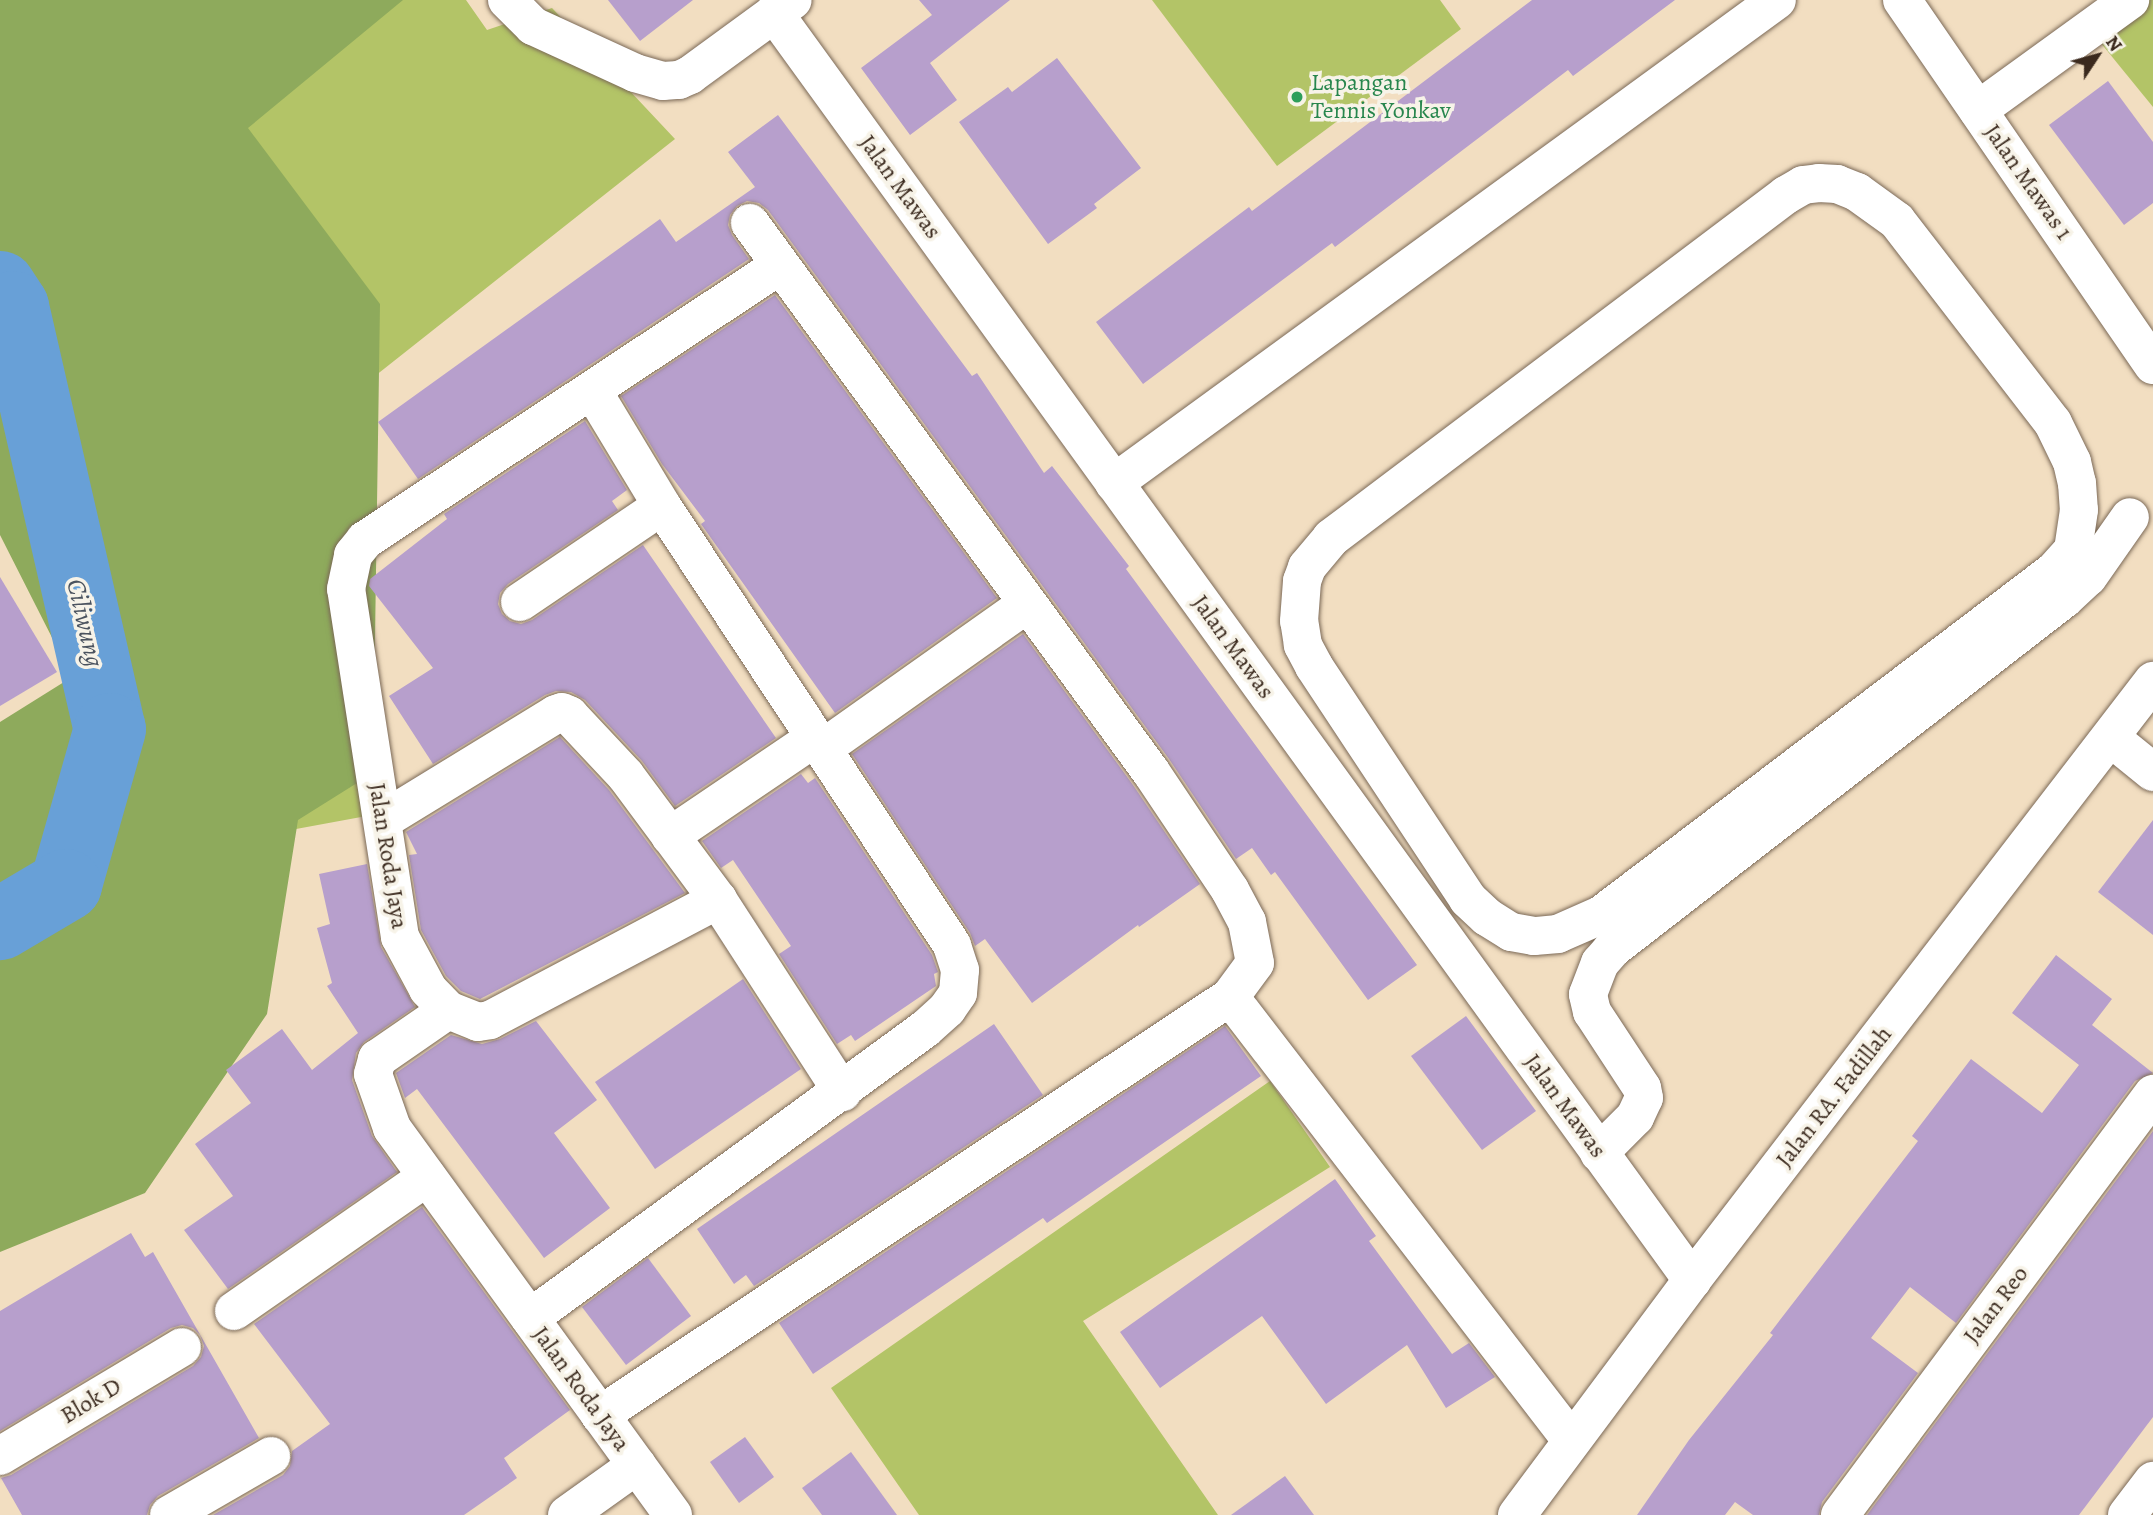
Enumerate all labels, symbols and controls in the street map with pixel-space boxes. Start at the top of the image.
north arrow [2062,21,2132,91]
text: N [2099,30,2129,57]
place label: Lapangan Tennis Yonkav [1311,69,1451,125]
marker: Lapangan Tennis Yonkav [1289,89,1305,105]
street label: Jalan Mawas 1 [1978,119,2078,245]
street label: Jalan Mawas [853,129,947,245]
water label: Ciliwung [60,576,110,670]
street label: Jalan Mawas [1186,589,1280,705]
street label: Jalan Roda Jaya [362,781,414,931]
street label: Jalan RA. Fadillah [1770,1020,1898,1174]
street label: Jalan Mawas [1518,1048,1612,1164]
street label: Jalan Reo [1957,1260,2035,1350]
street label: Jalan Roda Jaya [526,1321,636,1457]
street label: Blok D [55,1372,127,1430]

